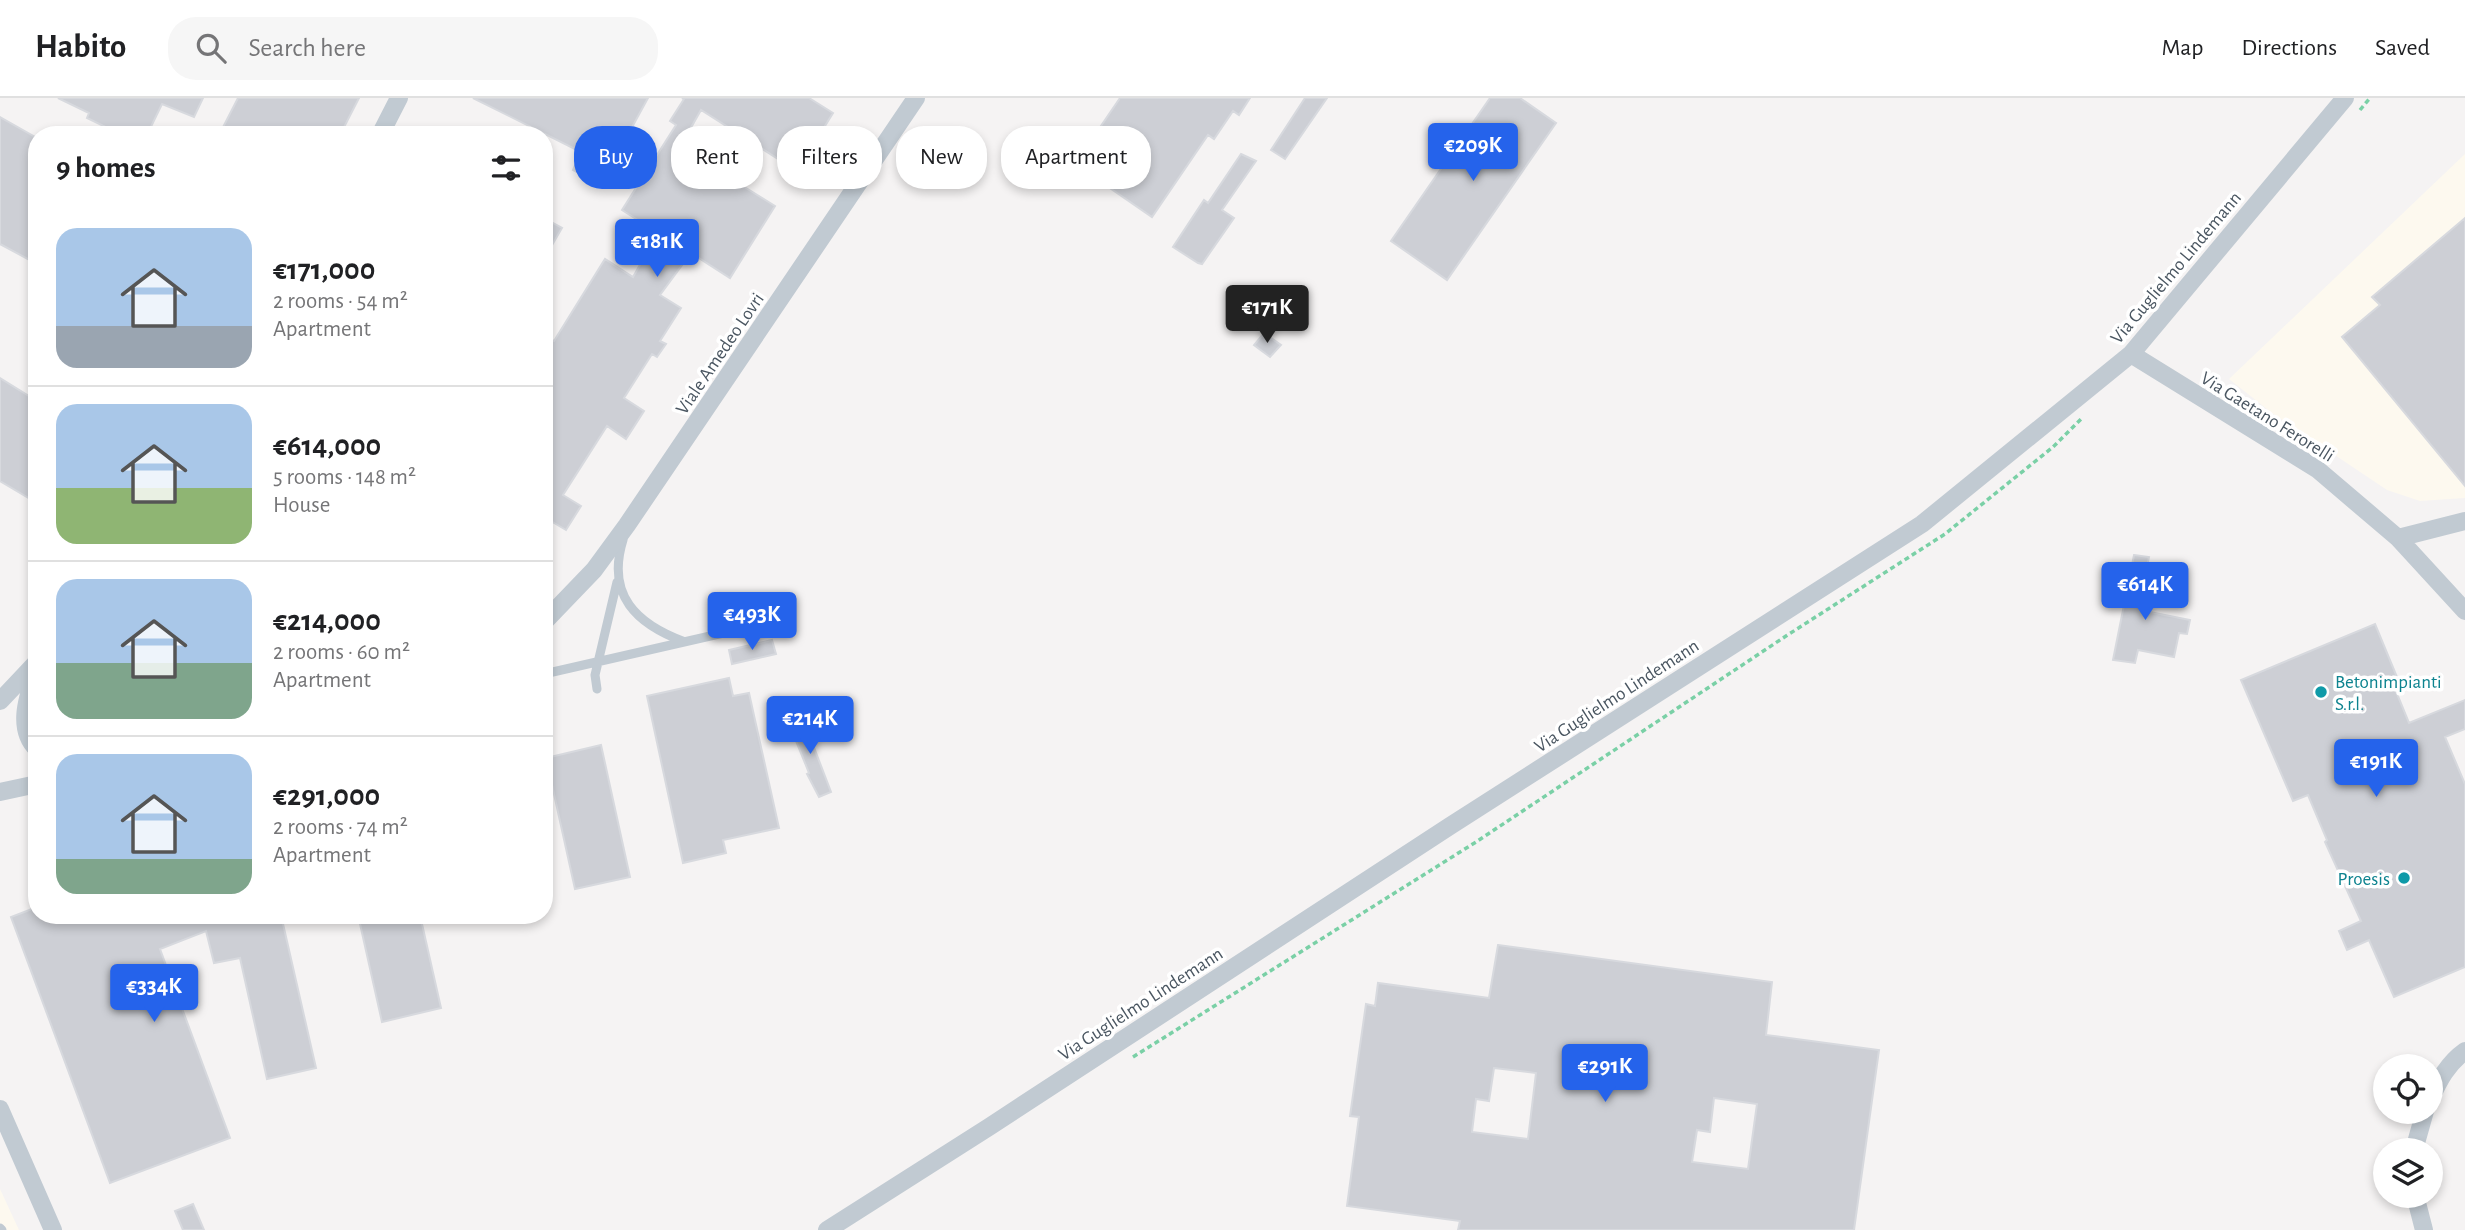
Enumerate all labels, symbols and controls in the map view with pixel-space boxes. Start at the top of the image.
search box [168,17,658,80]
icon: search [192,29,230,67]
text: Habito [35,31,126,64]
text: Search here [248,35,366,61]
text: Map [2161,36,2203,60]
text: Directions [2241,36,2337,60]
text: Saved [2375,36,2430,60]
pin: €209K [1424,123,1522,183]
chip: Buy [574,126,657,189]
chip: Rent [671,126,763,189]
chip: Filters [777,126,882,189]
chip: New [896,126,987,189]
chip: Apartment [1001,126,1151,189]
text: €209K [1444,134,1502,157]
icon: filters [487,149,525,187]
text: 9 homes [56,153,156,183]
street label: Via Guglielmo Lindemann [2107,188,2245,348]
pin: €181K [608,220,706,279]
text: €181K [631,230,683,253]
text: €171,000 [273,255,375,285]
icon: home [112,256,196,340]
pin: €171K [1218,286,1316,345]
text: 2 rooms · 54 m² [273,290,408,313]
street label: Viale Amedeo Lovri [673,290,768,418]
text: €171K [1242,296,1292,319]
text: Apartment [273,318,371,341]
street label: Via Gaetano Ferorelli [2197,369,2337,466]
text: €614,000 [273,431,381,461]
icon: home [112,432,196,516]
text: 5 rooms · 148 m² [273,466,416,489]
text: House [273,494,330,517]
pin: €614K [2096,562,2194,622]
text: €614K [2117,573,2173,596]
pin: €493K [703,592,801,652]
text: €493K [724,603,780,626]
text: €214,000 [273,606,381,636]
icon: home [112,607,196,691]
street label: Via Guglielmo Lindemann [1531,636,1702,756]
text: 2 rooms · 60 m² [273,641,410,664]
text: Apartment [273,669,371,692]
place label: Betonimpianti S.r.l. [2335,673,2442,714]
marker: Betonimpianti S.r.l. [2313,684,2329,700]
pin: €214K [761,696,859,756]
text: €214K [783,707,837,730]
pin: €191K [2327,740,2425,799]
text: €191K [2350,750,2402,773]
text: €291,000 [273,781,380,811]
icon: home [112,782,196,866]
text: 2 rooms · 74 m² [273,816,408,839]
text: Apartment [273,844,371,867]
place label: Proesis [2338,870,2390,889]
marker: Proesis [2396,870,2412,886]
street label: Via Guglielmo Lindemann [1055,944,1226,1064]
pin: €334K [105,964,203,1024]
text: €334K [126,975,182,998]
pin: €291K [1556,1044,1654,1104]
map controls [2373,1054,2443,1208]
button: locate [2373,1054,2443,1124]
text: €291K [1578,1055,1632,1078]
button: layers [2373,1138,2443,1208]

